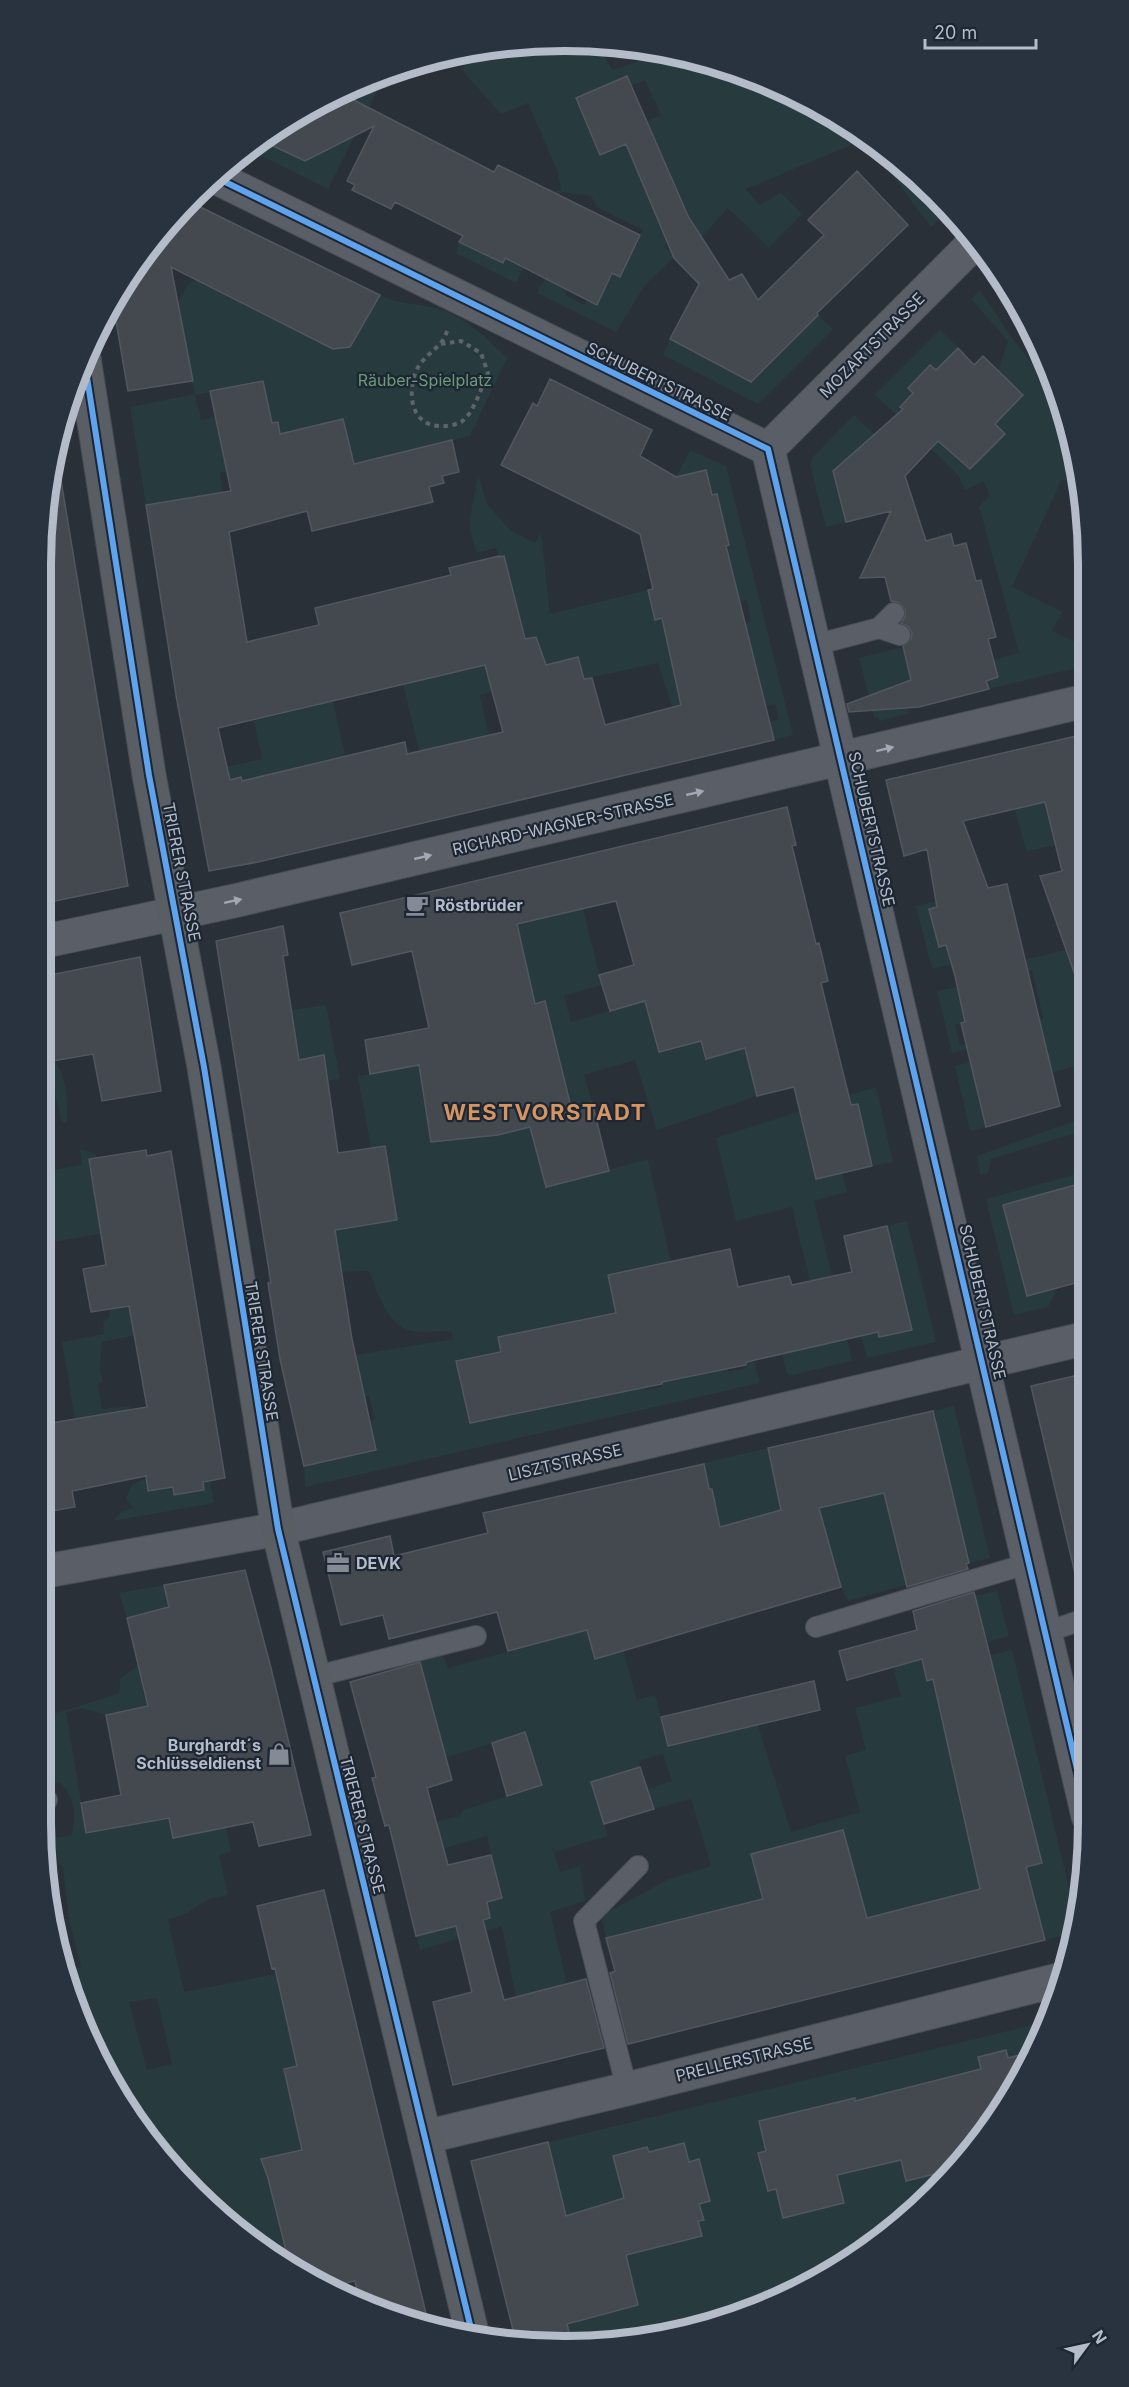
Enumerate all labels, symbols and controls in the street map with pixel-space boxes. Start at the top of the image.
scale bar [925,12,1036,50]
text: 20 m [934,22,977,43]
street label: MOZARTSTRASSE [815,288,929,402]
street label: SCHUBERTSTRASSE [583,337,735,425]
park label: Räuber-Spielplatz [358,370,492,390]
one-way arrow [875,743,894,753]
street label: SCHUBERTSTRASSE [844,750,900,908]
one-way arrow [686,788,704,798]
street label: RICHARD-WAGNER-STRASSE [451,789,675,859]
street label: TRIERER STRASSE [159,801,205,943]
one-way arrow [414,851,432,861]
cafe icon: Röstbrüder [404,892,430,918]
place label: Röstbrüder [435,895,523,915]
one-way arrow [224,896,243,905]
district label: WESTVORSTADT [443,1099,647,1125]
street label: SCHUBERTSTRASSE [955,1223,1011,1381]
street label: TRIERER STRASSE [241,1280,283,1422]
street label: LISZTSTRASSE [506,1439,624,1485]
office icon: DEVK [325,1550,351,1576]
place label: DEVK [356,1553,401,1573]
place label: Burghardt´s Schlüsseldienst [136,1735,261,1773]
shop icon: Burghardt´s Schlüsseldienst [266,1741,292,1767]
street label: TRIERER STRASSE [336,1754,390,1896]
street label: PRELLERSTRASSE [674,2032,814,2086]
north arrow [1057,2315,1117,2375]
text: N [1088,2326,1111,2347]

